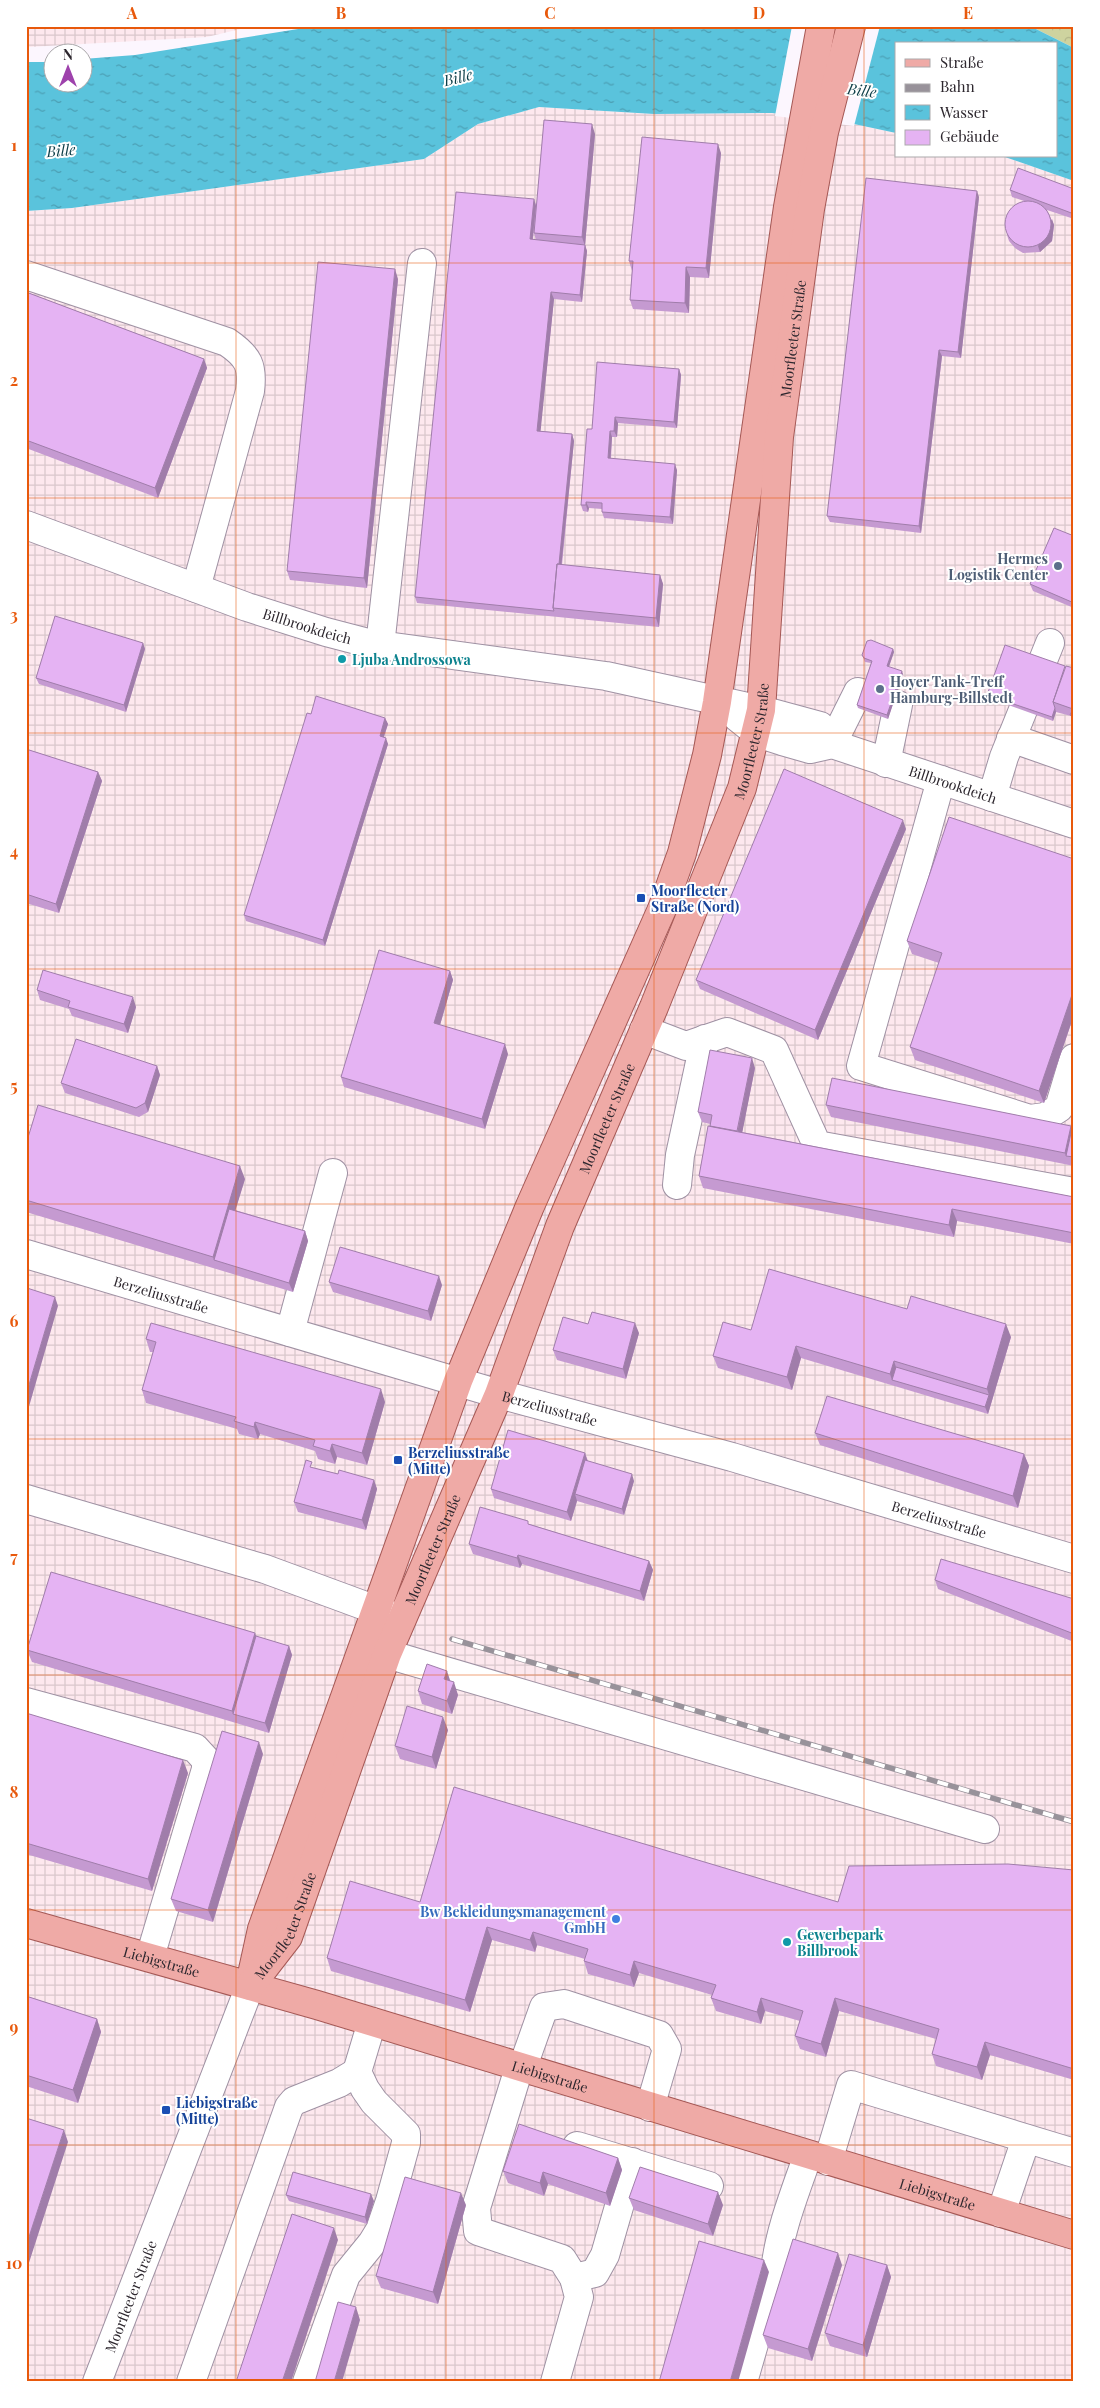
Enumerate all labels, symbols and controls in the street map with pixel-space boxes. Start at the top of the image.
text: A [126,2,138,23]
text: B [336,2,347,23]
text: C [544,2,556,23]
text: D [753,2,765,23]
text: E [963,2,973,23]
north arrow [42,42,92,92]
legend [895,42,1058,158]
text: N [63,45,73,64]
text: Straße [940,52,984,72]
water label: Bille [441,64,475,90]
text: Bahn [940,76,975,96]
water label: Bille [845,78,878,102]
text: Wasser [939,102,988,122]
text: Gebäude [940,126,999,146]
text: 1 [11,134,17,155]
water label: Bille [45,139,77,161]
street label: Moorfleeter Straße [775,279,810,399]
text: 2 [10,369,18,390]
place label: Hermes Logistik Center [948,549,1048,584]
marker: Hermes Logistik Center [1052,560,1064,572]
street label: Billbrookdeich [261,603,354,648]
text: 3 [10,604,18,625]
place label: Ljuba Androssowa [352,650,471,669]
marker: Ljuba Androssowa [336,653,348,665]
place label: Hoyer Tank-Treff Hamburg-Billstedt [890,672,1013,707]
street label: Moorfleeter Straße [729,682,772,802]
marker: Hoyer Tank-Treff Hamburg-Billstedt [874,683,886,695]
street label: Billbrookdeich [907,761,1000,808]
text: 4 [10,840,18,861]
place label: Moorfleeter Straße (Nord) [651,881,739,916]
marker: Moorfleeter Straße (Nord) [635,892,647,904]
street label: Moorfleeter Straße [574,1060,638,1176]
text: 5 [10,1075,18,1096]
street label: Berzeliusstraße [111,1271,211,1317]
text: 6 [10,1310,19,1331]
street label: Berzeliusstraße [500,1386,600,1430]
place label: Berzeliusstraße (Mitte) [408,1443,510,1478]
marker: Berzeliusstraße (Mitte) [392,1454,404,1466]
street label: Moorfleeter Straße [400,1491,464,1607]
street label: Berzeliusstraße [890,1496,989,1542]
text: 7 [10,1546,18,1567]
text: 8 [10,1781,19,1802]
street label: Moorfleeter Straße [250,1869,320,1983]
place label: Bw Bekleidungsmanagement GmbH [420,1902,606,1937]
marker: Bw Bekleidungsmanagement GmbH [610,1913,622,1925]
place label: Gewerbepark Billbrook [797,1925,884,1960]
marker: Gewerbepark Billbrook [781,1936,793,1948]
street label: Liebigstraße [121,1941,202,1981]
text: 9 [10,2016,19,2037]
street label: Liebigstraße [510,2055,590,2096]
place label: Liebigstraße (Mitte) [176,2093,258,2128]
marker: Liebigstraße (Mitte) [160,2104,172,2116]
street label: Liebigstraße [897,2173,978,2214]
street label: Moorfleeter Straße [100,2237,160,2355]
text: 10 [6,2252,22,2273]

